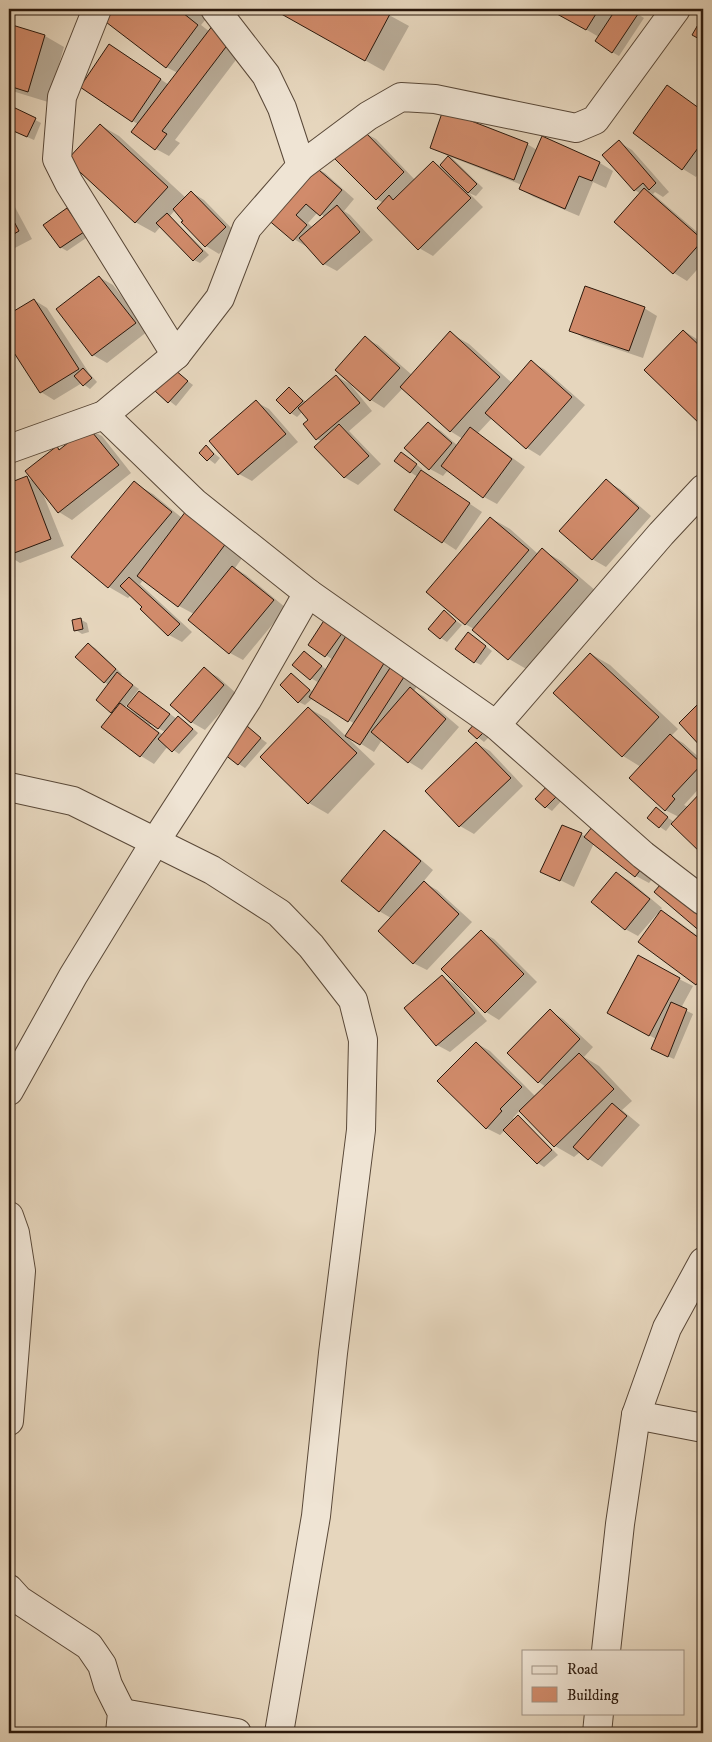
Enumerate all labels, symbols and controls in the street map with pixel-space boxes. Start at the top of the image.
legend [522,1650,684,1714]
text: Road [567,1660,599,1679]
text: Building [567,1686,619,1705]

